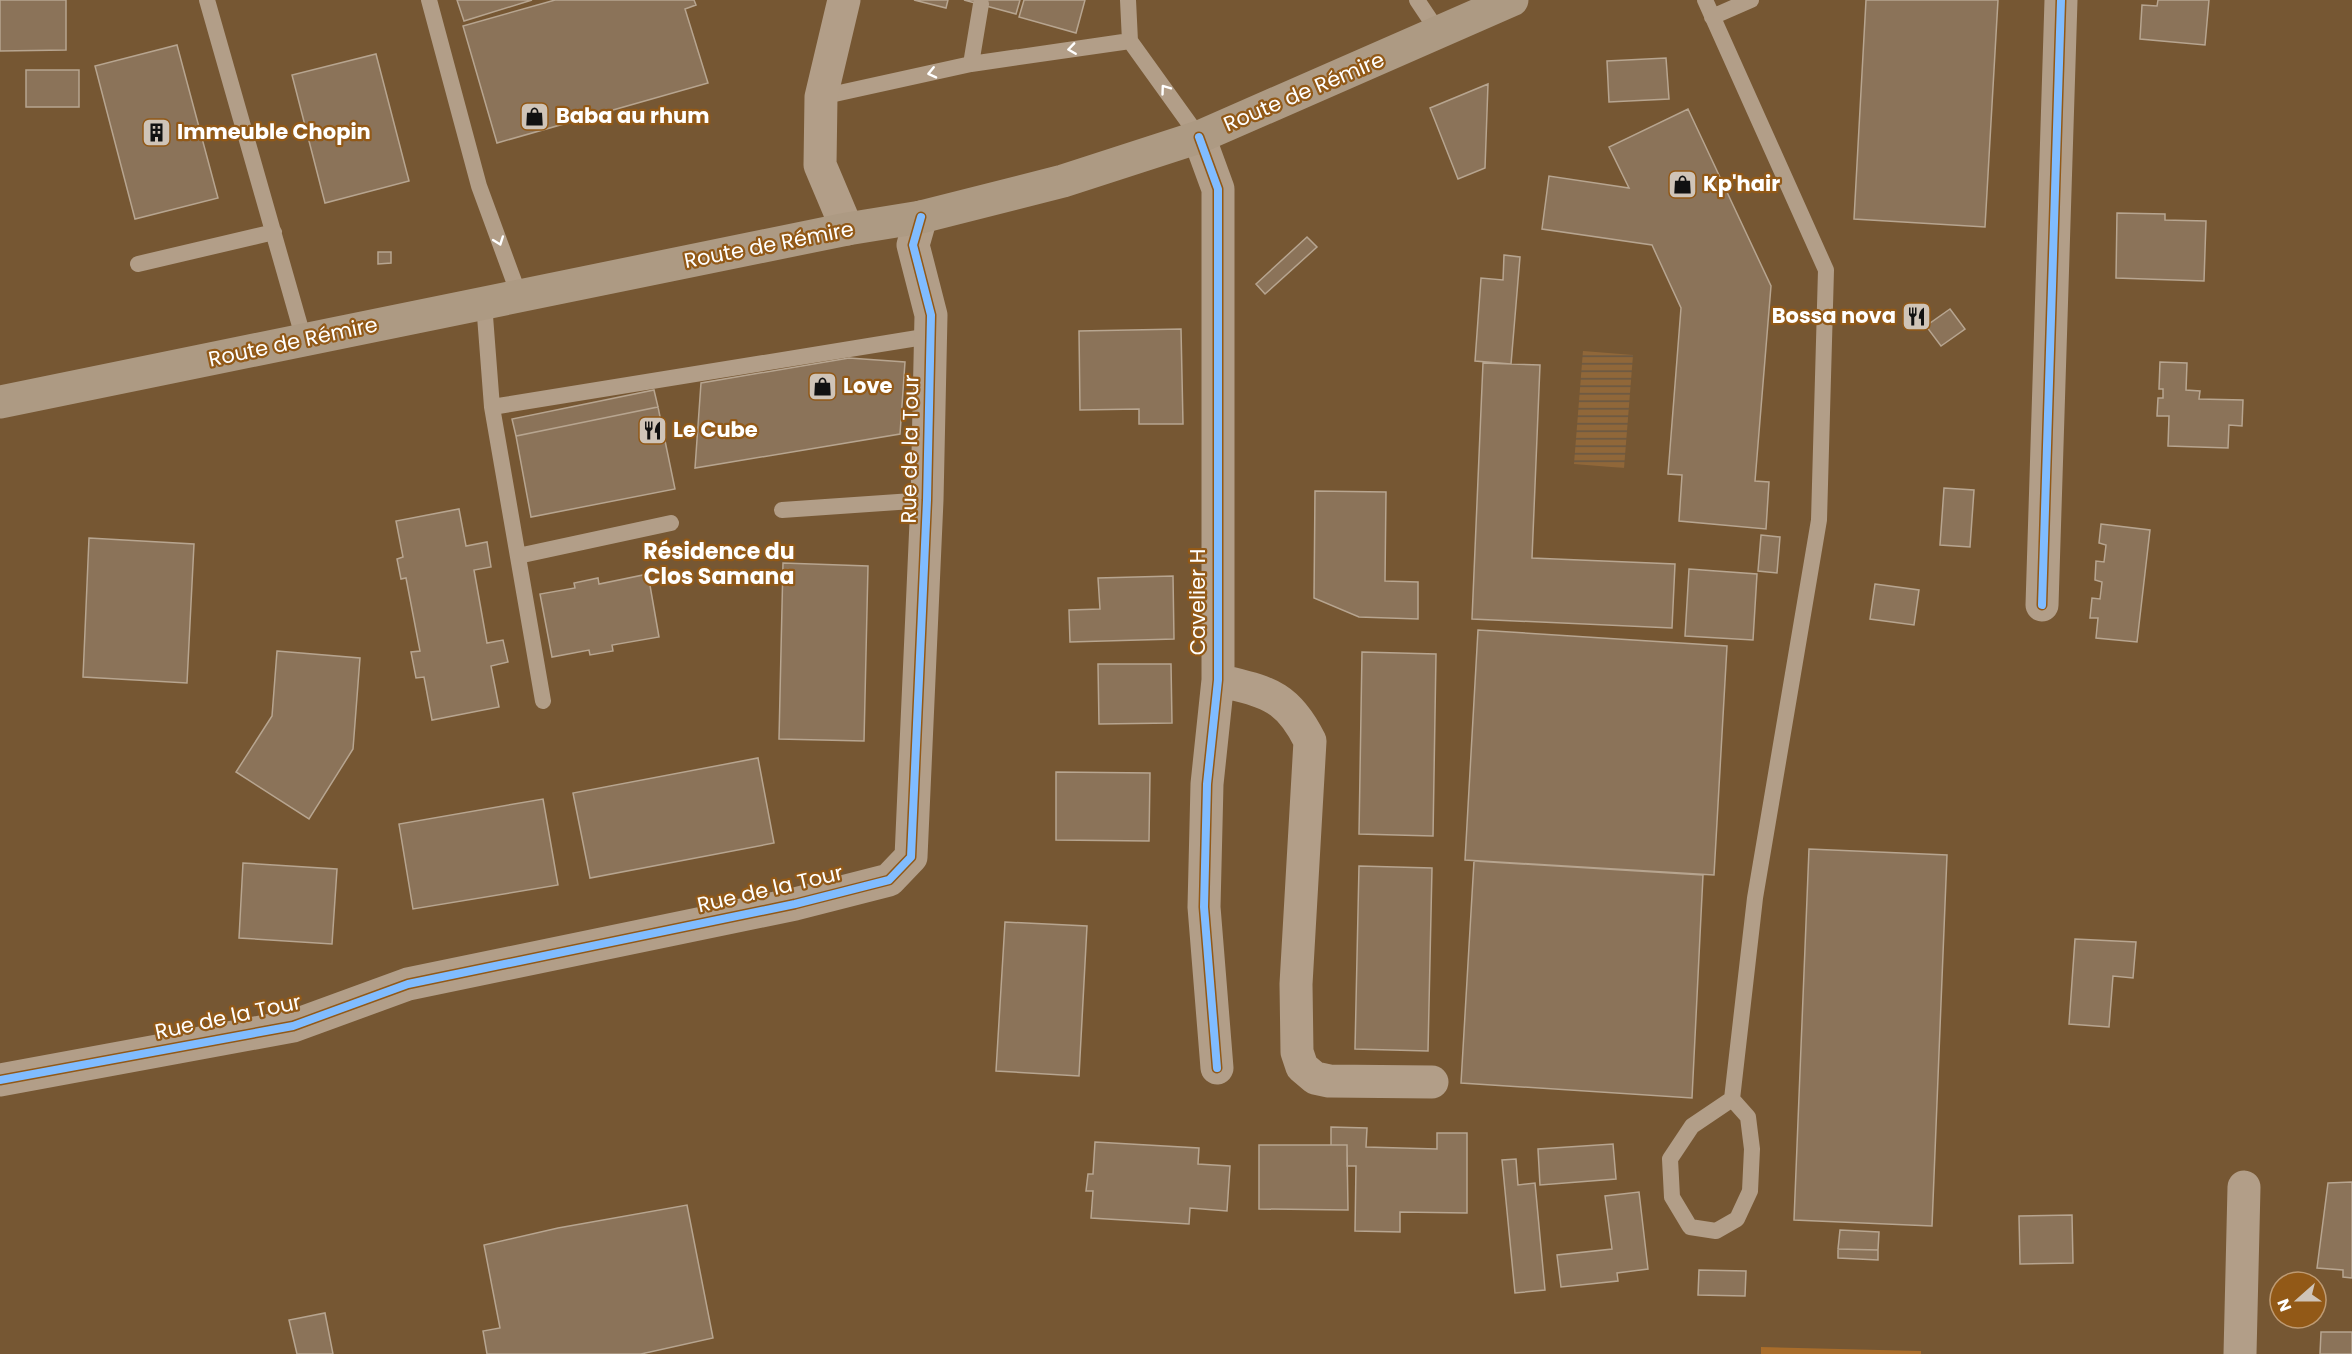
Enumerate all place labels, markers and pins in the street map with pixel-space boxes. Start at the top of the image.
shop icon: Baba au rhum [519,100,551,132]
place label: Baba au rhum [556,101,709,130]
building icon: Immeuble Chopin [140,116,172,148]
place label: Immeuble Chopin [177,117,371,146]
shop icon: Kp'hair [1666,168,1698,200]
place label: Kp'hair [1703,169,1780,198]
restaurant icon: Bossa nova [1901,300,1933,332]
place label: Bossa nova [1772,301,1896,330]
shop icon: Love [806,370,838,402]
place label: Love [843,371,893,400]
restaurant icon: Le Cube [636,414,668,446]
place label: Le Cube [673,415,758,444]

